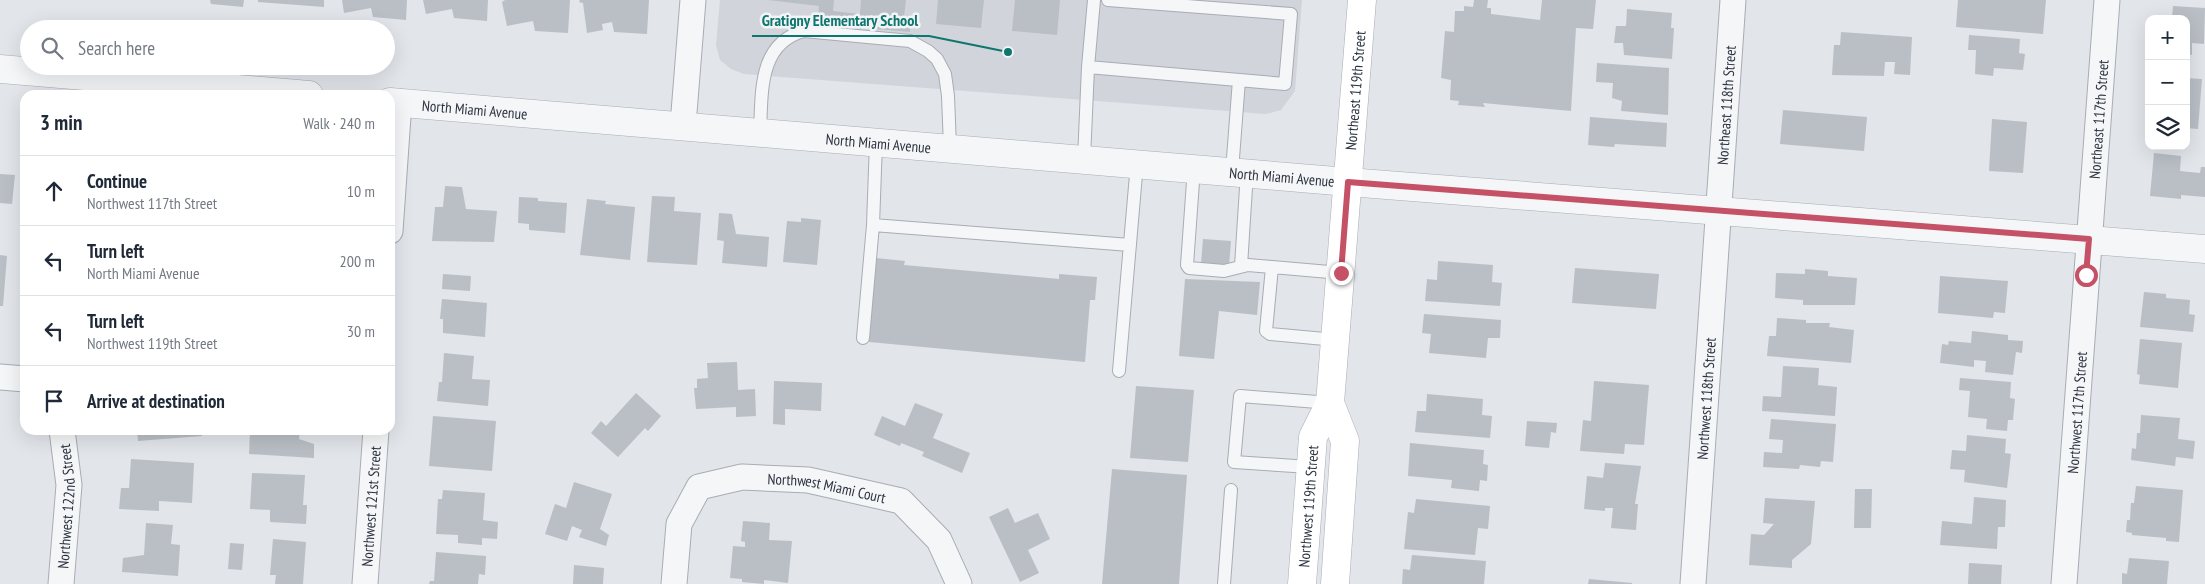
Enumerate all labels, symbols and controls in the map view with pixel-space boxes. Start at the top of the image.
callout: Gratigny Elementary School [752,5,929,36]
text: Gratigny Elementary School [762,10,918,30]
map controls [2145,15,2190,150]
button: + [2145,15,2190,60]
search box [20,20,395,75]
street label: Northeast 119th Street [1341,30,1369,151]
icon: search [38,34,66,62]
text: Search here [78,36,155,60]
street label: Northeast 118th Street [1712,45,1739,166]
street label: Northeast 117th Street [2084,59,2112,180]
button: − [2145,60,2190,105]
street label: North Miami Avenue [421,95,528,123]
button: layers [2145,105,2190,150]
text: 3 min [40,109,82,136]
text: Walk · 240 m [303,113,375,133]
street label: North Miami Avenue [825,129,932,157]
street label: North Miami Avenue [1228,163,1335,190]
text: Continue [87,169,147,193]
icon: ahead [40,177,68,205]
text: 10 m [347,181,375,201]
text: Northwest 117th Street [87,193,217,213]
text: Turn left [87,239,144,263]
icon: left [40,247,68,275]
text: 200 m [340,251,375,271]
route end [1330,262,1353,285]
text: North Miami Avenue [87,263,200,283]
route start [2075,264,2098,287]
text: Turn left [87,309,144,333]
icon: left [40,317,68,345]
text: 30 m [347,321,375,341]
text: Northwest 119th Street [87,333,217,353]
street label: Northwest 118th Street [1692,337,1719,460]
street label: Northwest 117th Street [2063,351,2091,474]
icon: arrive [40,387,68,415]
text: Arrive at destination [87,389,225,413]
street label: Northwest 122nd Street [53,443,78,569]
street label: Northwest 119th Street [1294,444,1322,568]
street label: Northwest 121st Street [357,445,384,567]
street label: Northwest Miami Court [767,469,888,507]

